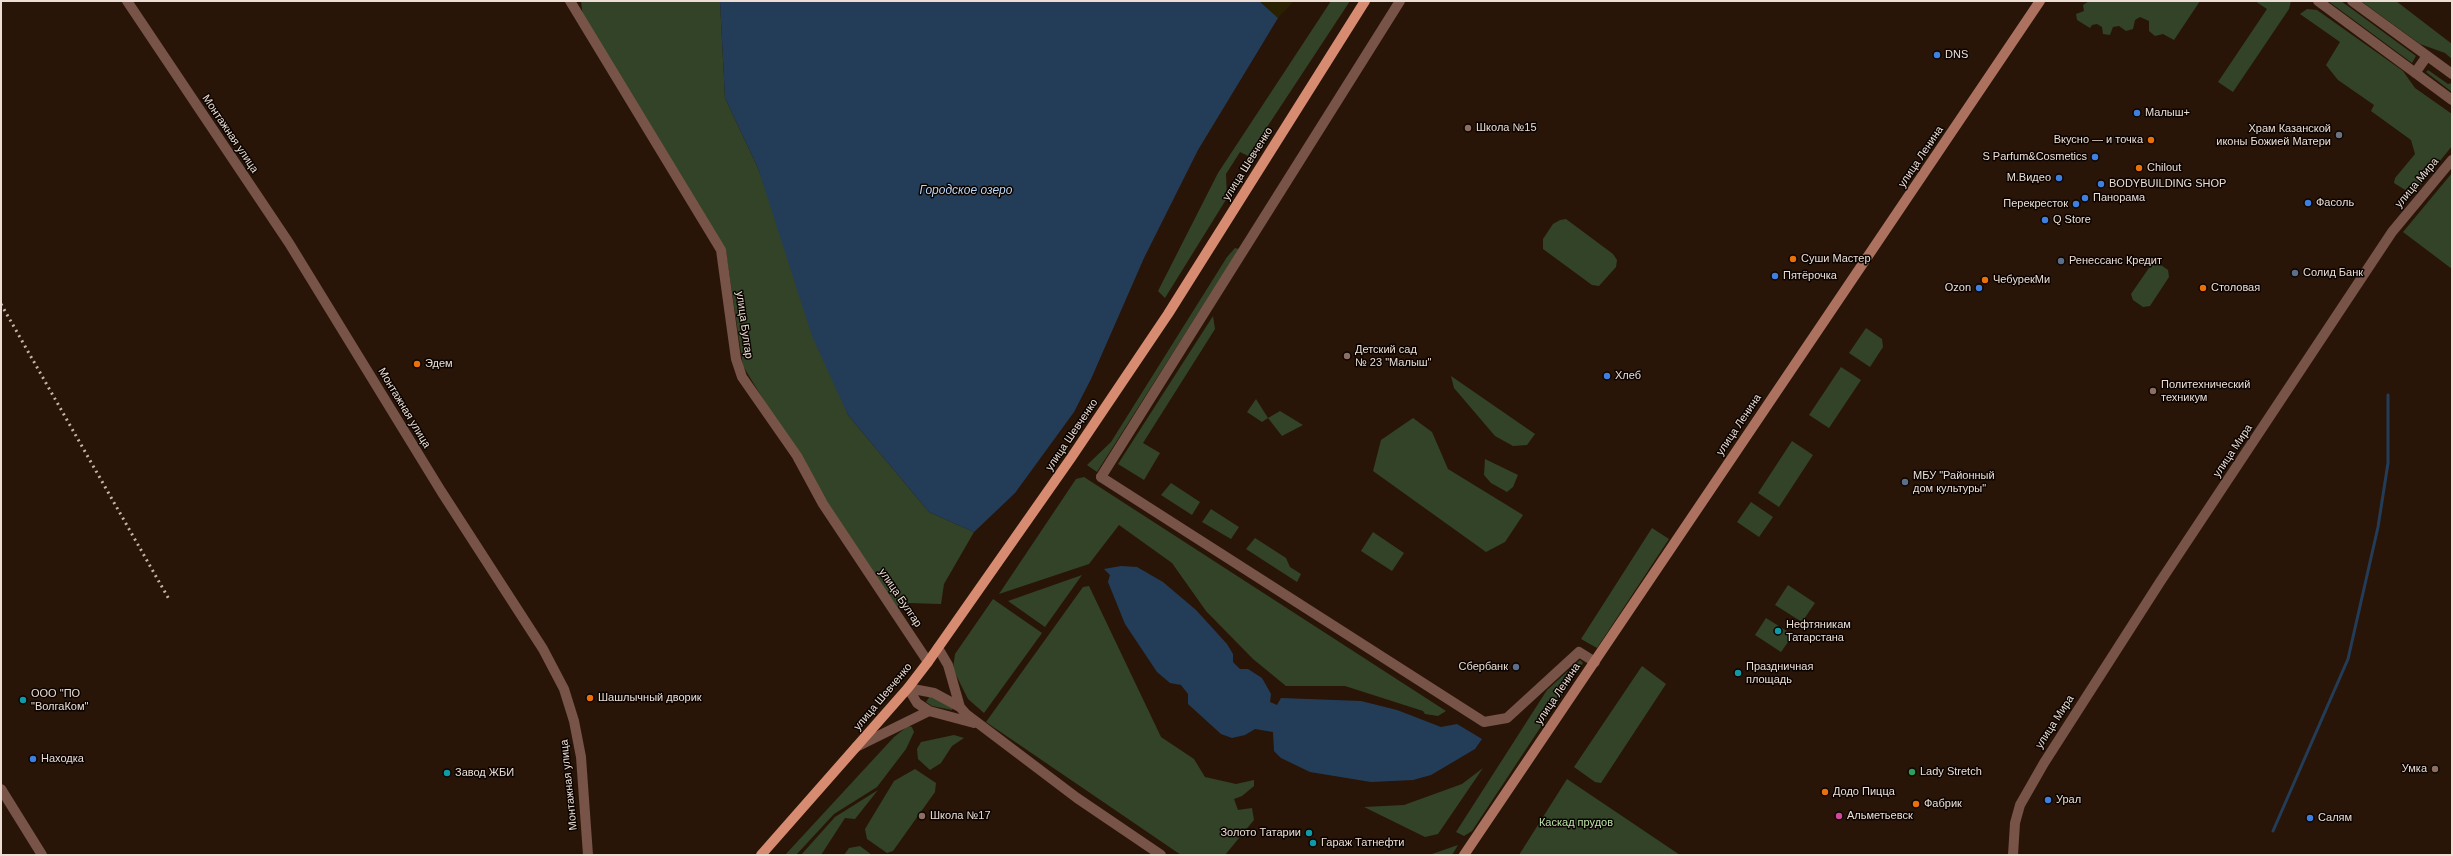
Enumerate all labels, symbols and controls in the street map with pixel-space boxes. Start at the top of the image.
place label: DNS [1945,48,1968,62]
marker: DNS [1932,50,1942,60]
street label: Монтажная улица [199,92,261,176]
place label: Малыш+ [2145,106,2190,120]
marker: Малыш+ [2132,108,2142,118]
place label: Школа №15 [1476,121,1537,135]
place label: Храм Казанской иконы Божией Матери [2216,122,2331,148]
marker: Школа №15 [1463,123,1473,133]
street label: улица Ленина [1896,124,1946,190]
street label: улица Шевченко [1220,125,1276,203]
marker: Храм Казанской иконы Божией Матери [2334,130,2344,140]
place label: Вкусно — и точка [2054,133,2143,147]
marker: Вкусно — и точка [2146,135,2156,145]
place label: S Parfum&Cosmetics [1982,150,2087,164]
marker: S Parfum&Cosmetics [2090,152,2100,162]
street label: улица Мира [2392,155,2442,211]
place label: Chilout [2147,161,2181,175]
marker: Chilout [2134,163,2144,173]
place label: М.Видео [2007,171,2051,185]
marker: М.Видео [2054,173,2064,183]
place label: BODYBUILDING SHOP [2109,177,2226,191]
marker: BODYBUILDING SHOP [2096,179,2106,189]
water label: Городское озеро [920,184,1012,198]
place label: Панорама [2093,191,2145,205]
marker: Панорама [2080,193,2090,203]
place label: Фасоль [2316,196,2354,210]
place label: Перекресток [2003,197,2068,211]
marker: Фасоль [2303,198,2313,208]
marker: Перекресток [2071,199,2081,209]
place label: Q Store [2053,213,2091,227]
marker: Q Store [2040,215,2050,225]
place label: Суши Мастер [1801,252,1871,266]
marker: Суши Мастер [1788,254,1798,264]
place label: Ренессанс Кредит [2069,254,2162,268]
marker: Ренессанс Кредит [2056,256,2066,266]
place label: Солид Банк [2303,266,2363,280]
marker: Солид Банк [2290,268,2300,278]
place label: Пятёрочка [1783,269,1837,283]
marker: Пятёрочка [1770,271,1780,281]
place label: ЧебурекМи [1993,273,2050,287]
marker: ЧебурекМи [1980,275,1990,285]
place label: Ozon [1945,281,1971,295]
place label: Столовая [2211,281,2260,295]
marker: Ozon [1974,283,1984,293]
marker: Столовая [2198,283,2208,293]
street label: улица Булгар [733,290,755,360]
place label: Детский сад № 23 "Малыш" [1355,343,1432,369]
marker: Детский сад № 23 "Малыш" [1342,351,1352,361]
place label: Эдем [425,357,453,371]
marker: Эдем [412,359,422,369]
street label: Монтажная улица [375,365,433,451]
place label: Хлеб [1615,369,1641,383]
marker: Хлеб [1602,371,1612,381]
place label: Политехнический техникум [2161,378,2250,404]
marker: Политехнический техникум [2148,386,2158,396]
street label: улица Ленина [1714,392,1764,458]
street label: улица Шевченко [1043,397,1101,473]
street label: улица Мира [2211,422,2255,480]
place label: МБУ "Районный дом культуры" [1913,469,1995,495]
marker: МБУ "Районный дом культуры" [1900,477,1910,487]
street label: улица Булгар [876,566,924,630]
place label: Нефтяникам Татарстана [1786,618,1851,644]
marker: Нефтяникам Татарстана [1773,626,1783,636]
place label: Сбербанк [1459,660,1508,674]
place label: Праздничная площадь [1746,660,1813,686]
street label: улица Шевченко [851,661,915,733]
street label: улица Ленина [1533,661,1583,727]
marker: Сбербанк [1511,662,1521,672]
marker: Праздничная площадь [1733,668,1743,678]
place label: ООО "ПО "ВолгаКом" [31,687,88,713]
place label: Шашлычный дворик [598,691,702,705]
marker: Шашлычный дворик [585,693,595,703]
street label: улица Мира [2033,693,2077,751]
marker: ООО "ПО "ВолгаКом" [18,695,28,705]
street label: Монтажная улица [558,739,580,831]
place label: Находка [41,752,84,766]
marker: Находка [28,754,38,764]
place label: Умка [2402,762,2427,776]
marker: Умка [2430,764,2440,774]
place label: Lady Stretch [1920,765,1982,779]
place label: Завод ЖБИ [455,766,514,780]
marker: Lady Stretch [1907,767,1917,777]
marker: Завод ЖБИ [442,768,452,778]
place label: Додо Пицца [1833,785,1895,799]
marker: Додо Пицца [1820,787,1830,797]
place label: Урал [2056,793,2081,807]
marker: Урал [2043,795,2053,805]
place label: Фабрик [1924,797,1962,811]
marker: Фабрик [1911,799,1921,809]
place label: Школа №17 [930,809,991,823]
place label: Альметьевск [1847,809,1913,823]
marker: Школа №17 [917,811,927,821]
marker: Альметьевск [1834,811,1844,821]
place label: Салям [2318,811,2352,825]
marker: Салям [2305,813,2315,823]
park label: Каскад прудов [1539,816,1613,830]
place label: Золото Татарии [1220,826,1301,840]
marker: Золото Татарии [1304,828,1314,838]
place label: Гараж Татнефти [1321,836,1404,850]
marker: Гараж Татнефти [1308,838,1318,848]

